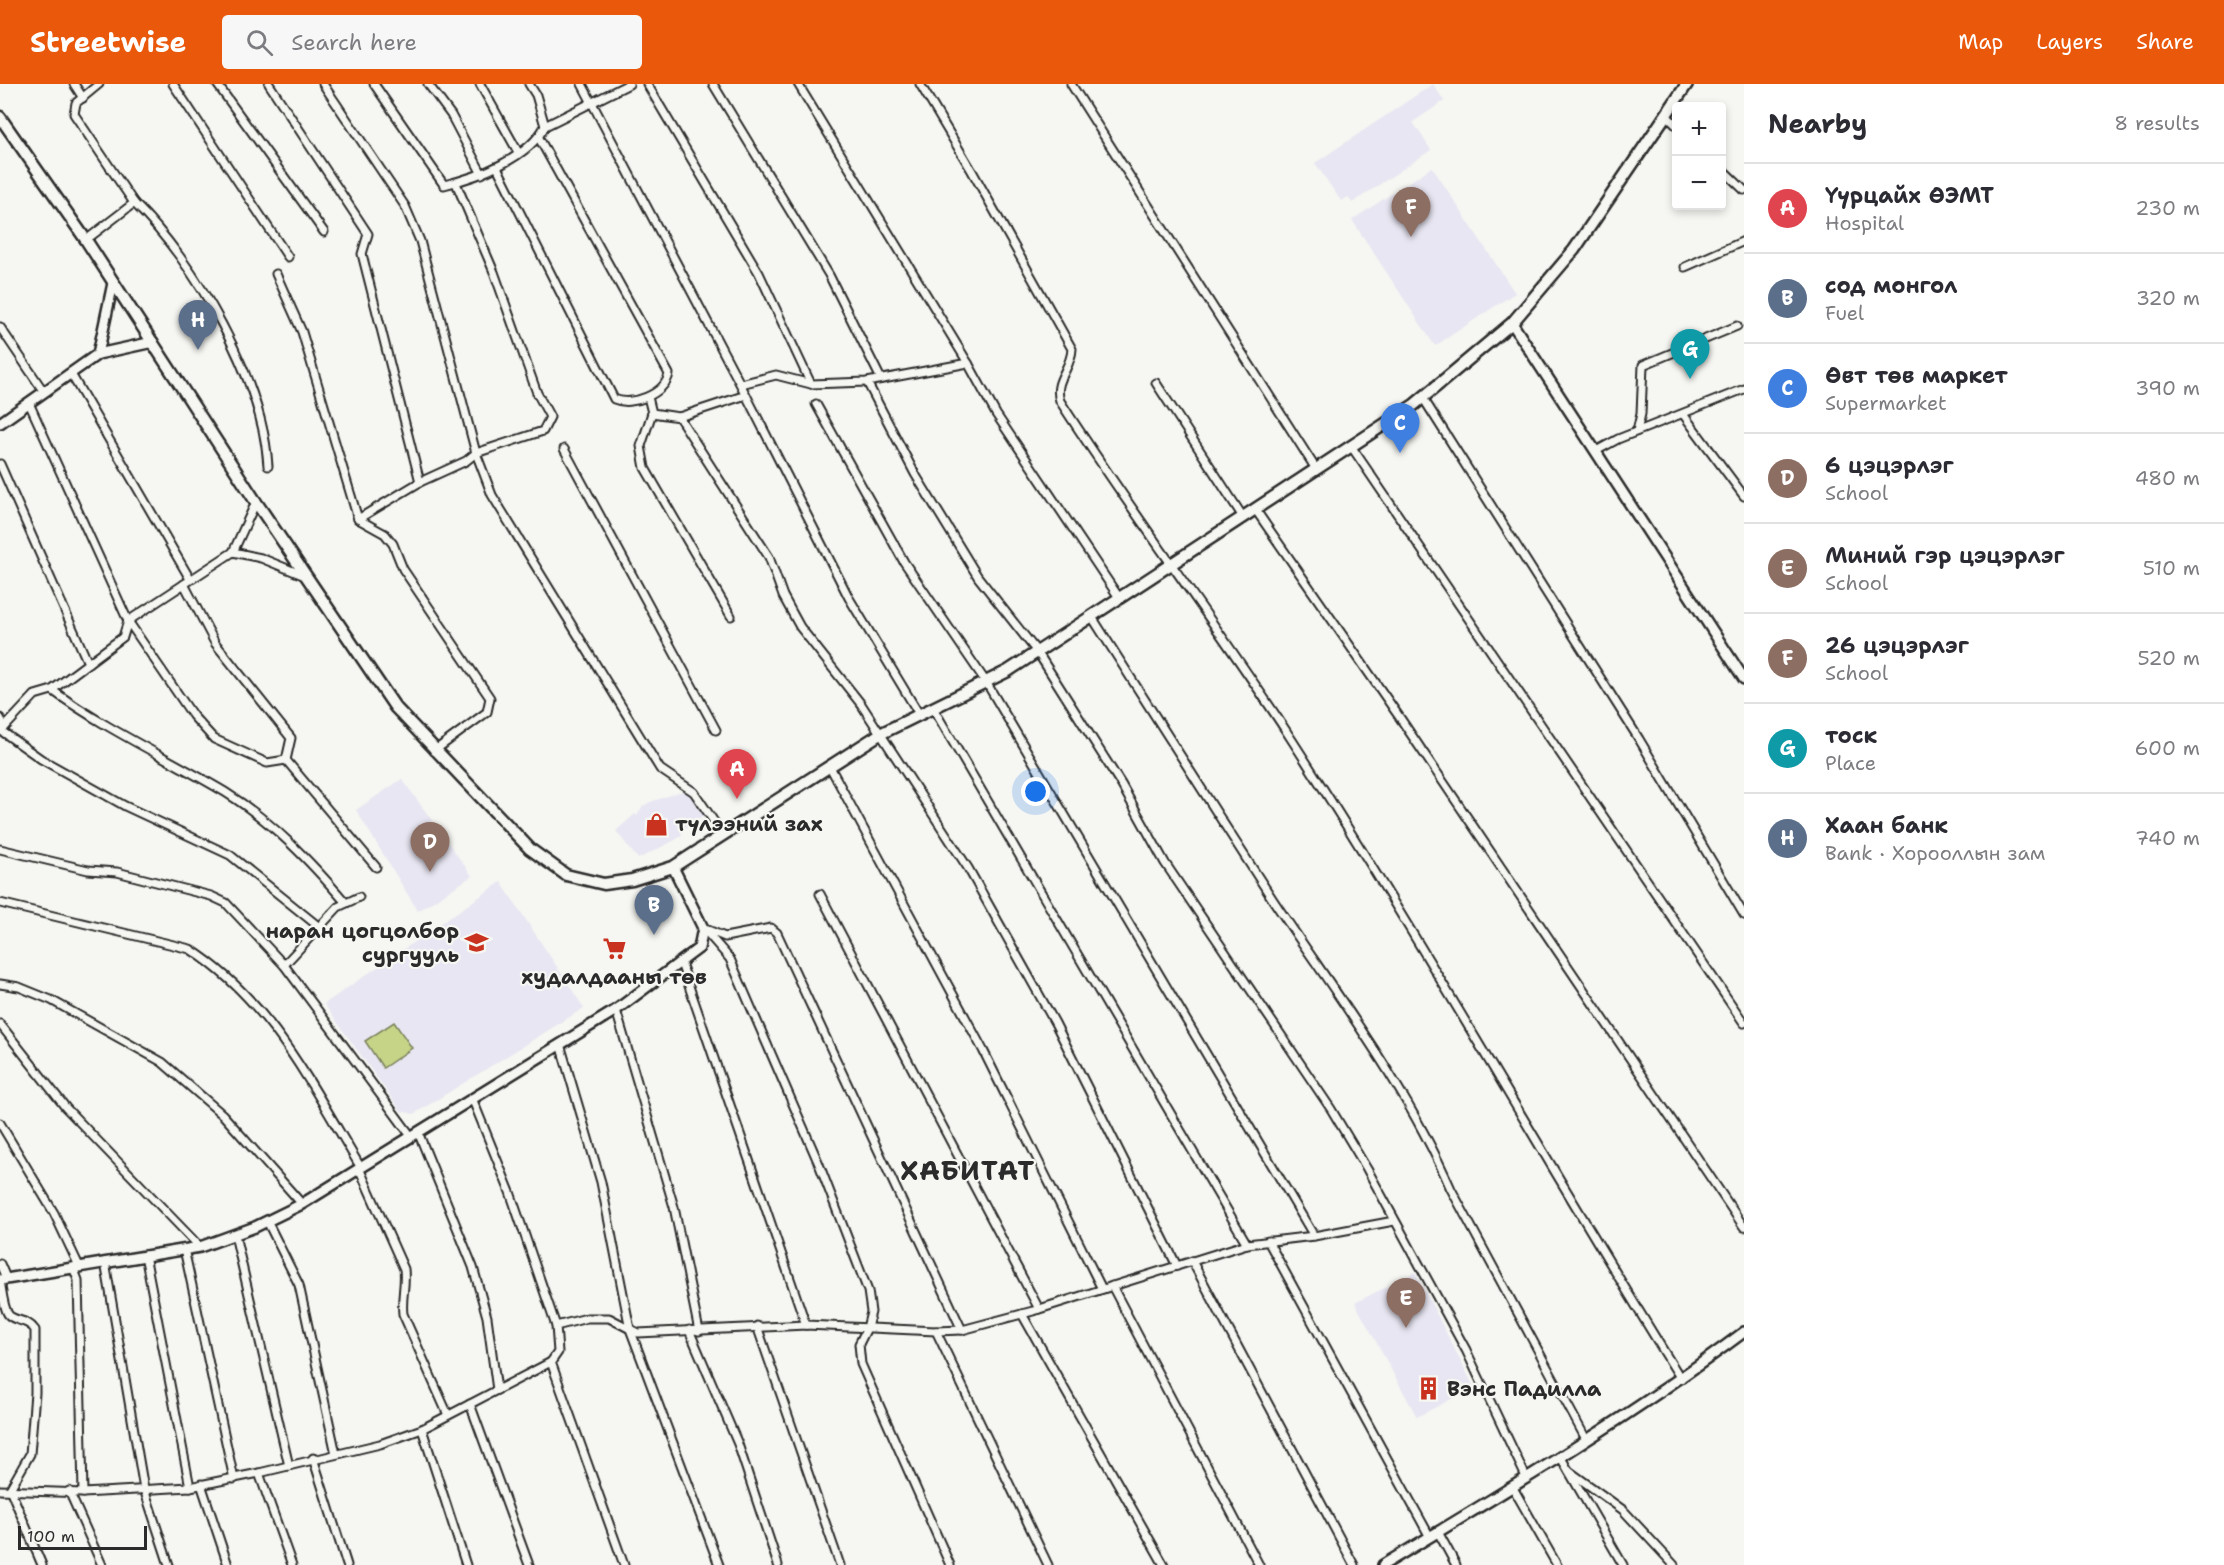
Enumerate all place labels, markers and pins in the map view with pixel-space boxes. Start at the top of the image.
pin: F [1392,188,1430,237]
pin: H [178,300,218,350]
pin: G [1670,330,1710,379]
pin: C [1380,404,1420,453]
pin: A [718,750,756,799]
place label: түлээний зах [675,810,823,838]
shop icon: түлээний зах [644,811,670,837]
pin: D [410,822,450,872]
pin: B [634,886,674,935]
place label: наран цогцолбор сургууль [265,917,459,969]
school or university icon: наран цогцолбор сургууль [464,930,490,956]
supermarket icon: худалдааны төв [601,936,627,962]
place label: худалдааны төв [521,963,707,991]
pin: E [1386,1278,1426,1328]
place label: Вэнс Падилла [1447,1375,1602,1403]
building icon: Вэнс Падилла [1416,1376,1442,1402]

